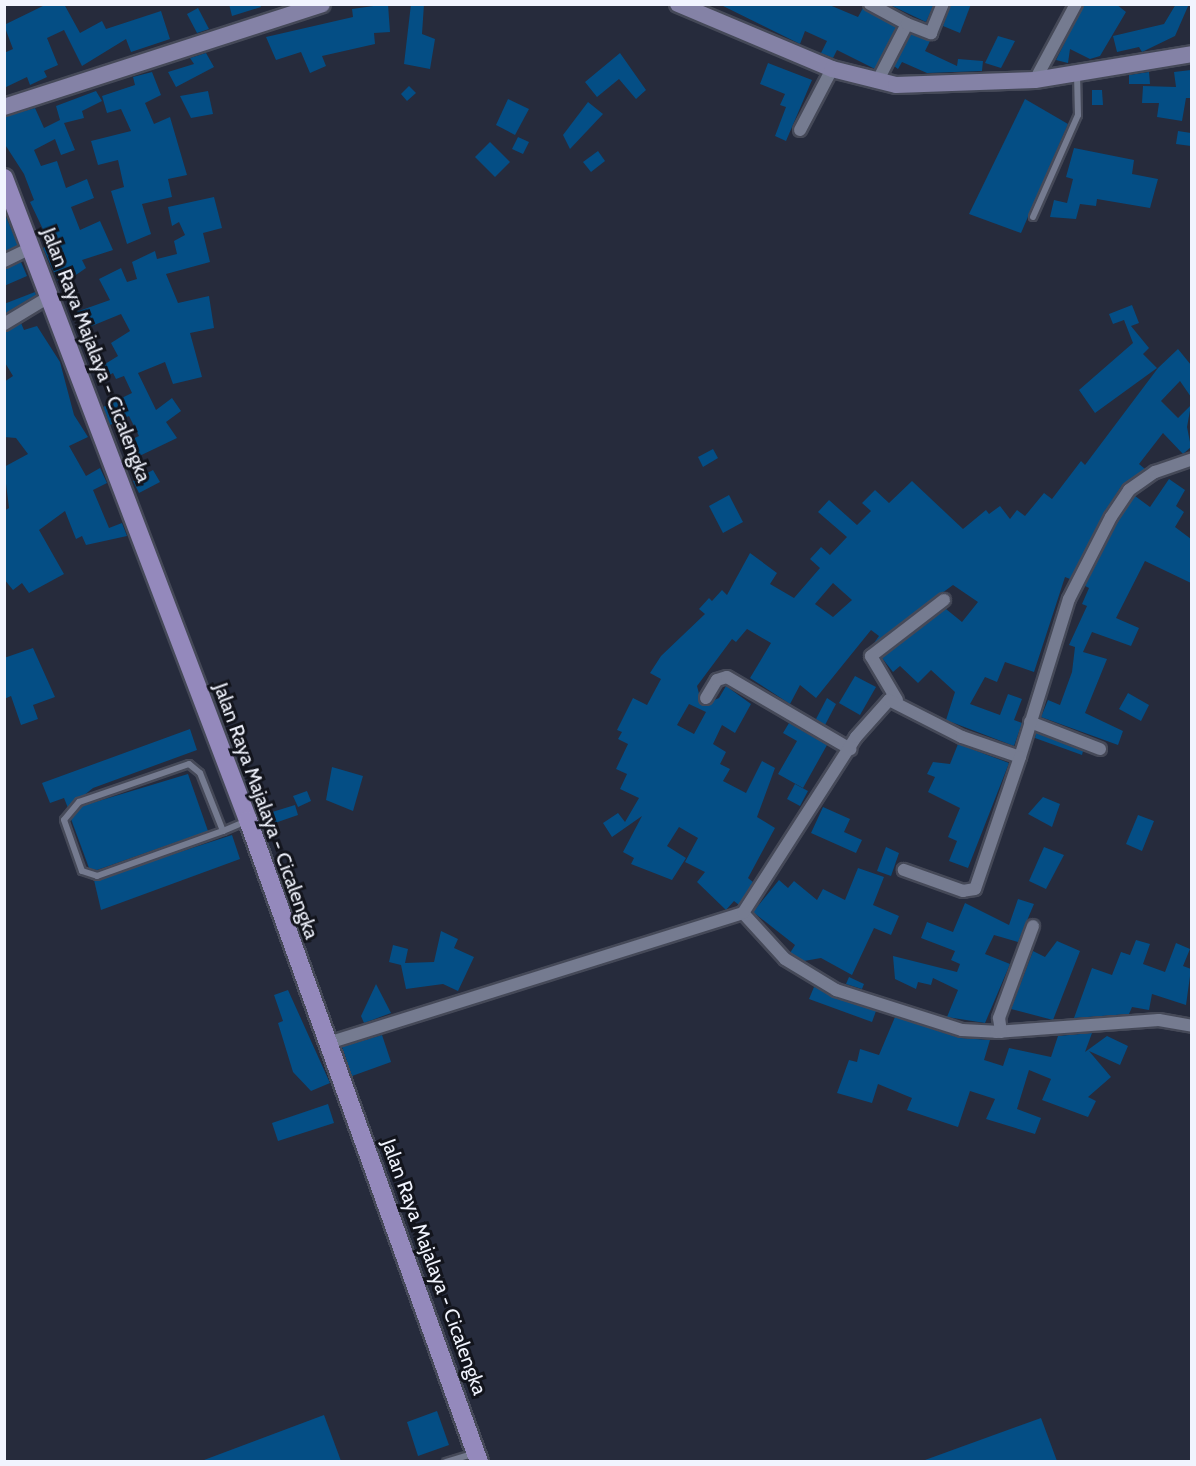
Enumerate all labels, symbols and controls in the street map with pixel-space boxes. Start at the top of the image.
street label: Jalan Raya Majalaya - Cicalengka [36,224,156,486]
street label: Jalan Raya Majalaya - Cicalengka [208,680,324,942]
street label: Jalan Raya Majalaya - Cicalengka [376,1136,492,1398]

